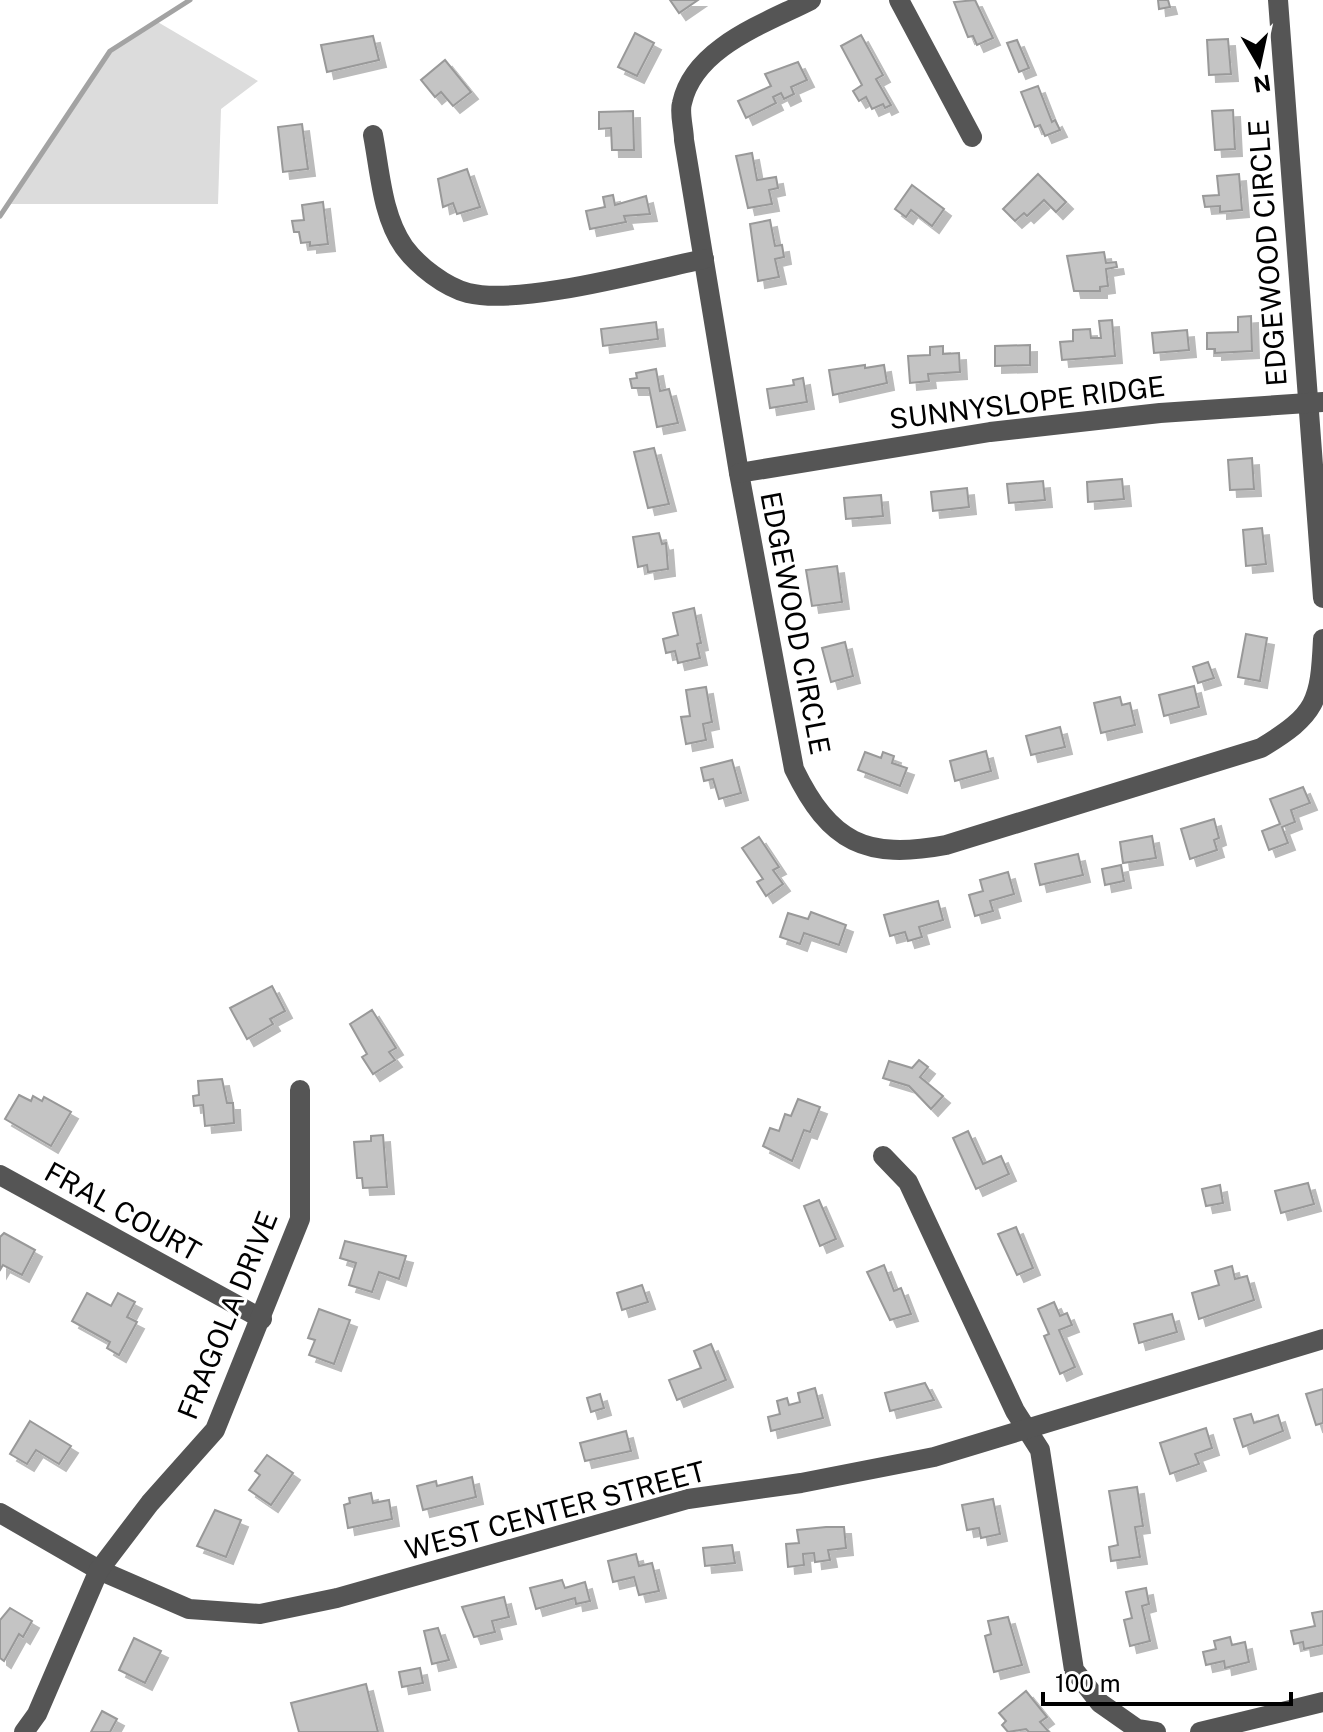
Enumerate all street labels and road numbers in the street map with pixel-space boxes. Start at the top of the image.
street label: EDGEWOOD CIRCLE [1241,119,1293,387]
street label: SUNNYSLOPE RIDGE [887,369,1167,435]
street label: EDGEWOOD CIRCLE [754,489,838,757]
street label: FRAL COURT [39,1155,207,1267]
street label: FRAGOLA DRIVE [170,1206,284,1424]
street label: WEST CENTER STREET [401,1454,709,1566]

